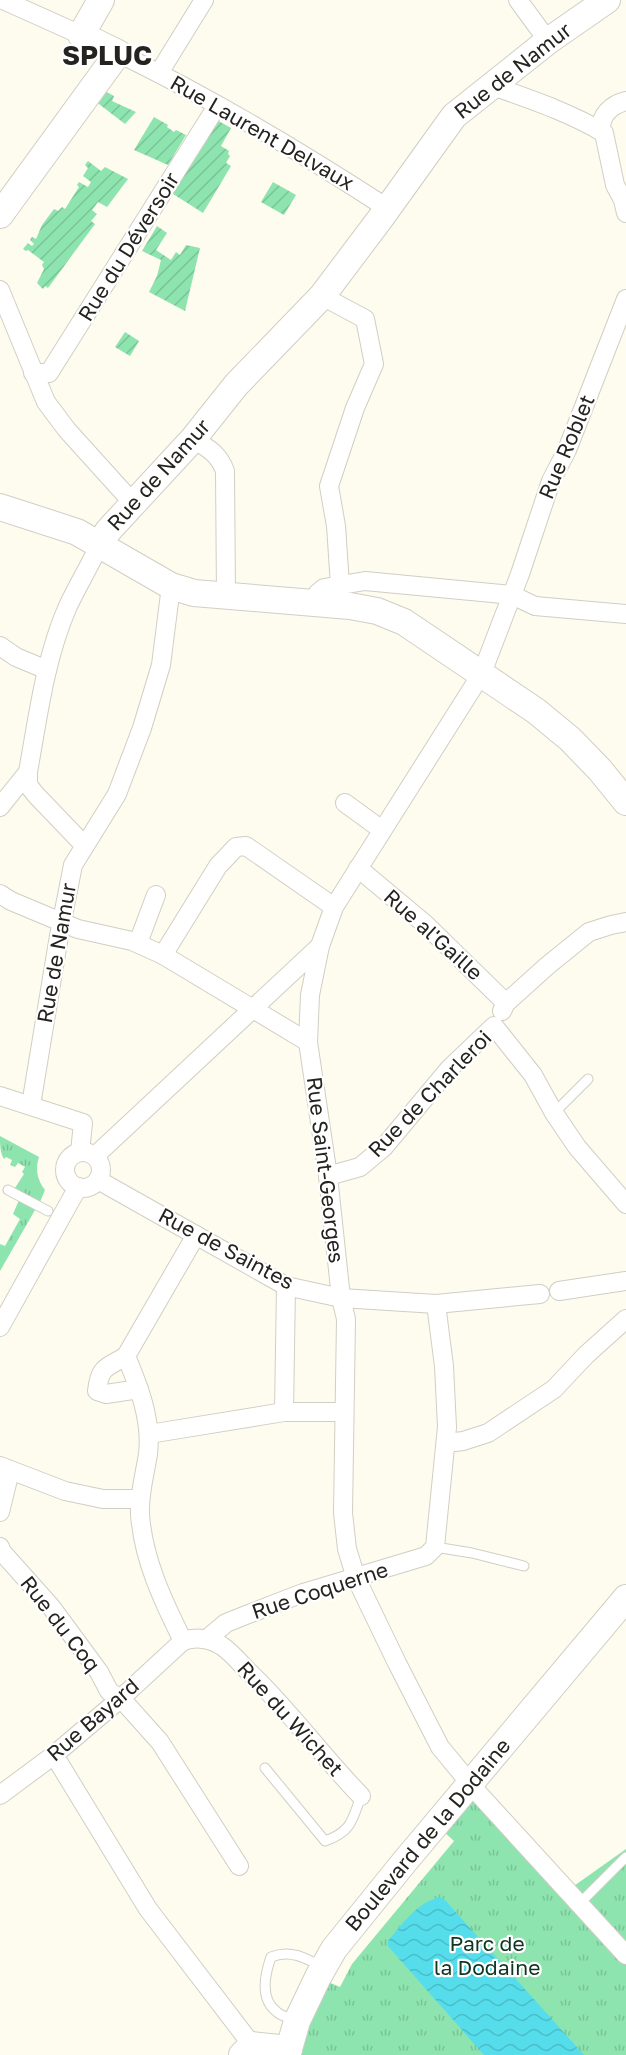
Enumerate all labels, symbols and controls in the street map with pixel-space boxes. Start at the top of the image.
street label: Rue de Namur [449,16,576,124]
district label: SPLUC [62,39,152,71]
street label: Rue Laurent Delvaux [166,69,359,196]
street label: Rue du Déversoir [72,167,184,326]
street label: Rue Roblet [532,391,600,503]
street label: Rue de Namur [101,413,215,536]
street label: Rue de Namur [31,881,81,1025]
street label: Rue al'Gaille [379,883,488,985]
street label: Rue de Charleroi [362,1024,496,1162]
street label: Rue Saint-Georges [302,1075,350,1264]
street label: Rue de Saintes [154,1202,299,1295]
street label: Rue Coquerne [248,1556,391,1624]
street label: Rue du Coq [15,1570,106,1677]
street label: Rue du Wichet [232,1656,349,1781]
street label: Rue Bayard [41,1672,144,1766]
street label: Boulevard de la Dodaine [339,1733,516,1936]
park label: Parc de la Dodaine [434,1930,540,1980]

